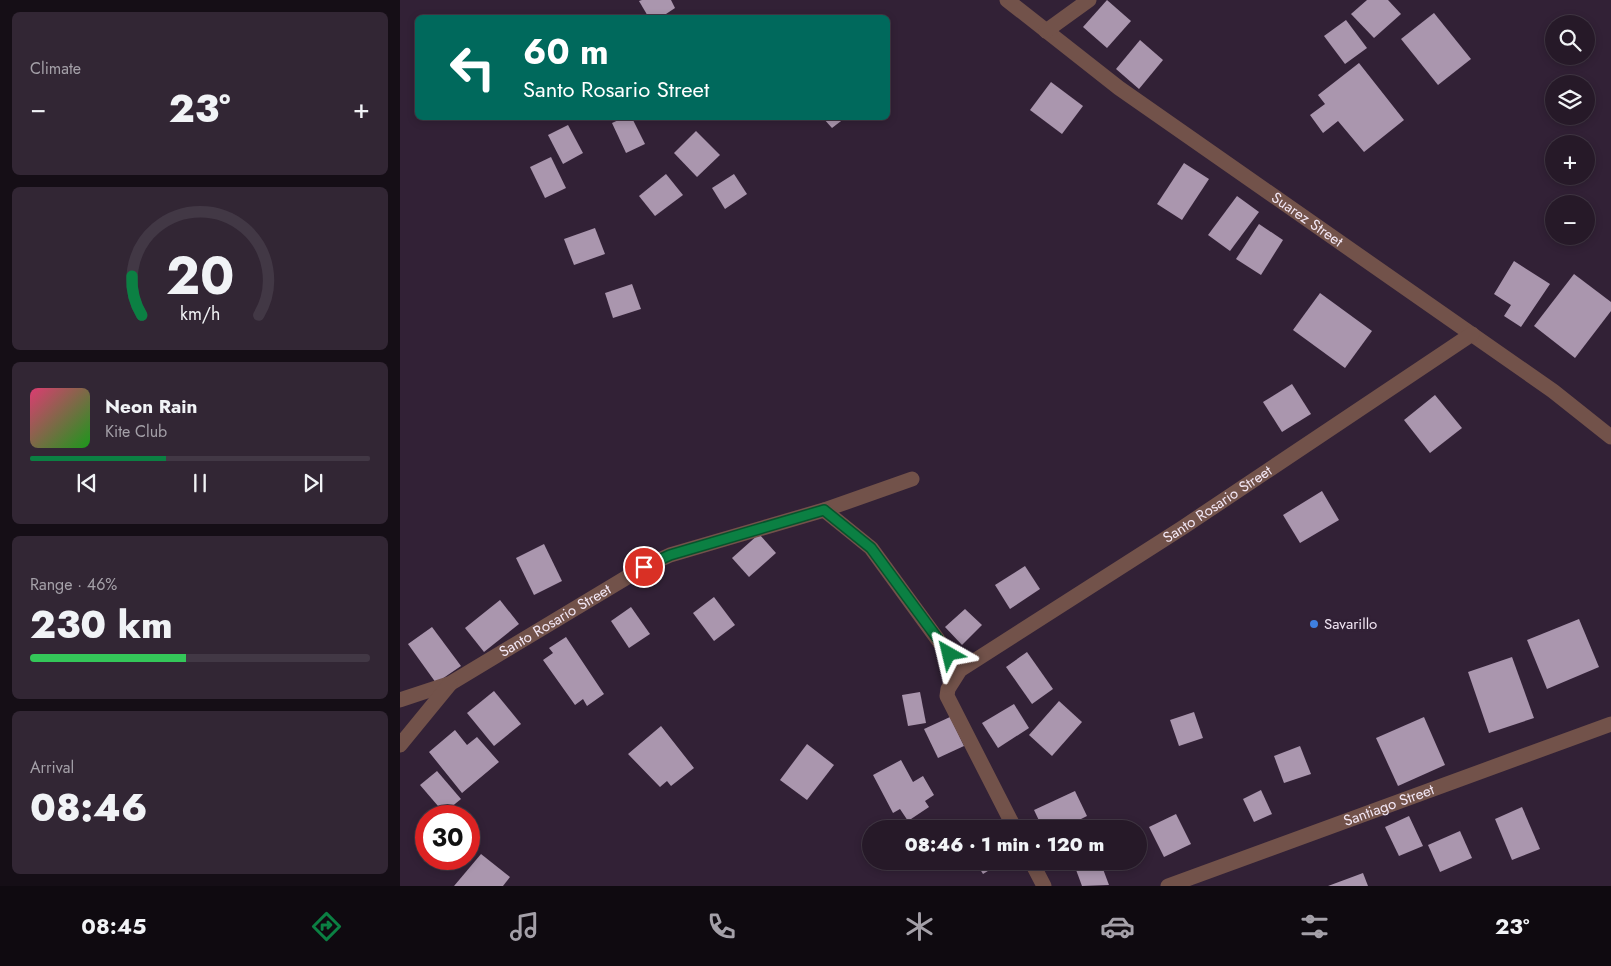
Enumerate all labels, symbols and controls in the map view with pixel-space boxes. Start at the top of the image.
map controls [1545,15,1595,245]
button: search [1545,15,1595,65]
text: 60 m [523,27,609,77]
icon: left [440,35,505,100]
text: Climate [30,57,81,80]
text: Santo Rosario Street [523,73,709,105]
button: layers [1545,75,1595,125]
text: 23° [169,81,231,136]
text: − [30,88,47,129]
text: + [353,88,370,129]
button: + [1545,135,1595,185]
street label: Suarez Street [1267,187,1348,252]
button: − [1545,195,1595,245]
text: 20 [166,238,234,314]
text: km/h [180,301,220,327]
text: Neon Rain [105,393,198,420]
text: Kite Club [105,420,167,443]
street label: Santo Rosario Street [1158,460,1277,549]
icon: previous [73,469,101,497]
icon: pause [186,469,214,497]
icon: next [299,469,327,497]
pin [623,546,665,588]
icon: arrive [630,553,658,581]
text: Range · 46% [30,573,117,596]
street label: Santo Rosario Street [495,578,615,663]
text: 230 km [30,597,173,652]
place label: Savarillo [1324,613,1377,635]
marker: Savarillo [1308,618,1320,630]
position arrow [922,627,974,679]
text: Arrival [30,756,74,779]
street label: Santiago Street [1340,778,1438,832]
text: 08:46 [30,780,147,835]
speed limit sign: 30 [415,805,480,870]
text: 08:46 · 1 min · 120 m [905,831,1104,858]
icon: directions [309,909,344,944]
icon: music [507,909,542,944]
icon: phone [704,909,739,944]
icon: climate [902,909,937,944]
icon: car [1100,909,1135,944]
icon: filters [1297,909,1332,944]
text: 08:45 [81,910,146,942]
text: 23° [1495,910,1530,942]

